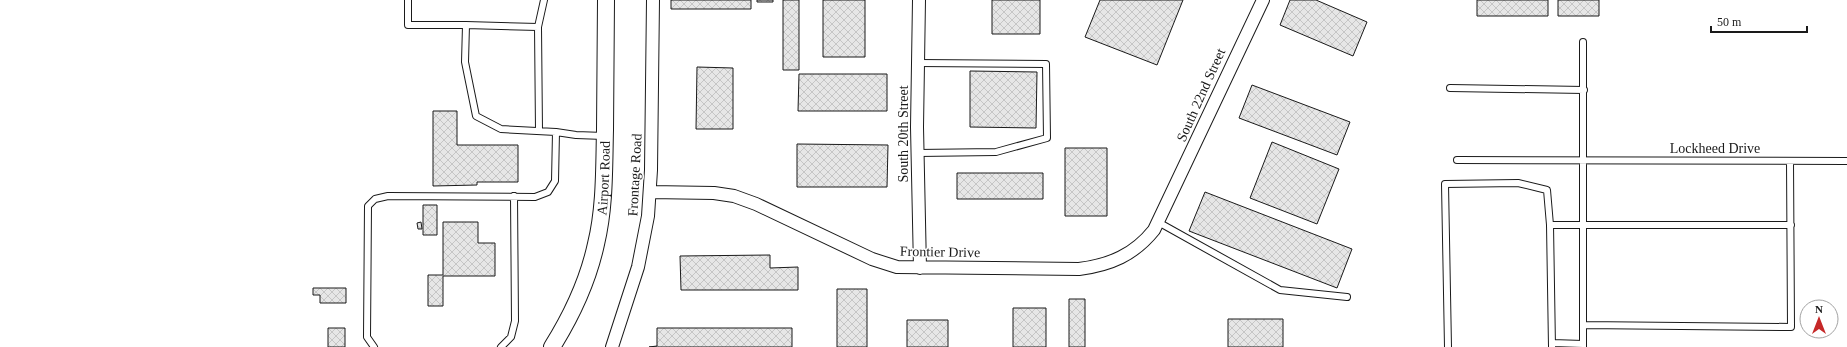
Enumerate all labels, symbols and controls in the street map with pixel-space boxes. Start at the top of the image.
scale bar [1711,8,1807,34]
text: 50 m [1717,15,1742,29]
street label: South 22nd Street [1174,46,1228,144]
street label: South 20th Street [896,85,911,183]
street label: Frontage Road [625,133,645,217]
street label: Airport Road [594,141,612,216]
street label: Lockheed Drive [1670,141,1760,156]
street label: Frontier Drive [900,244,980,260]
north arrow [1799,299,1839,339]
text: N [1815,303,1823,315]

